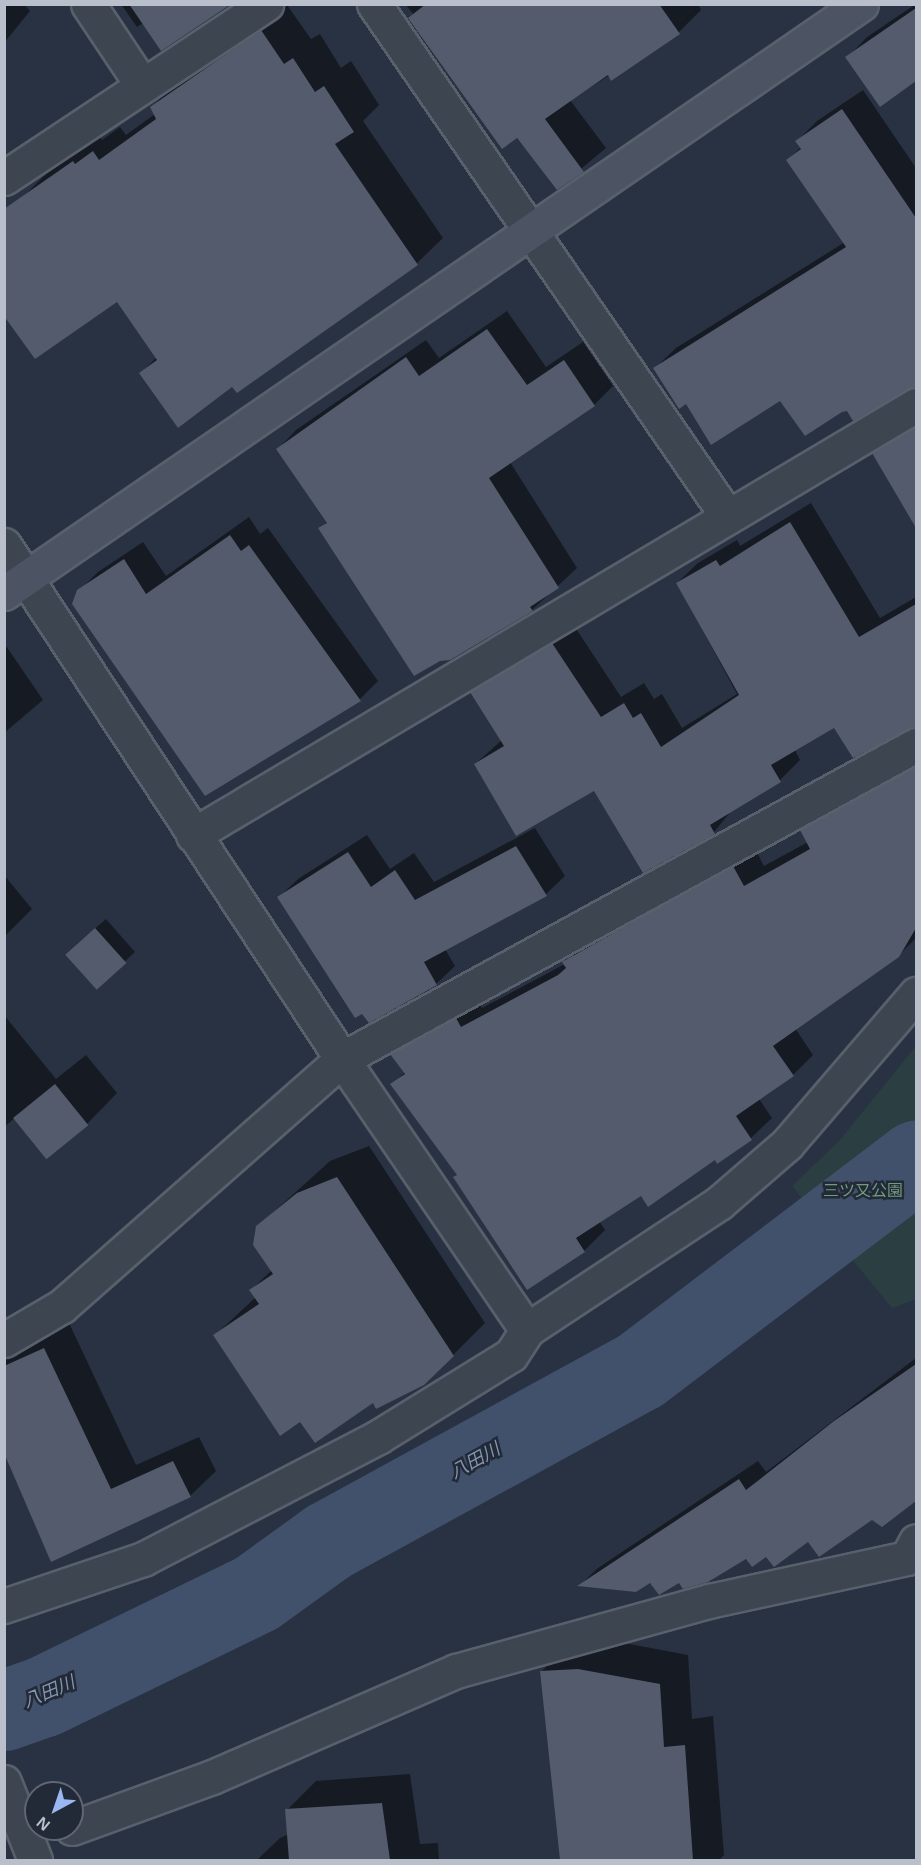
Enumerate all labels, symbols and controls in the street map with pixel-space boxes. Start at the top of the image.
park label: 三ツ又公園 [823,1181,903,1201]
water label: 八田川 [446,1438,504,1484]
water label: 八田川 [20,1672,78,1712]
north arrow [24,1781,84,1841]
text: N [34,1813,53,1834]

